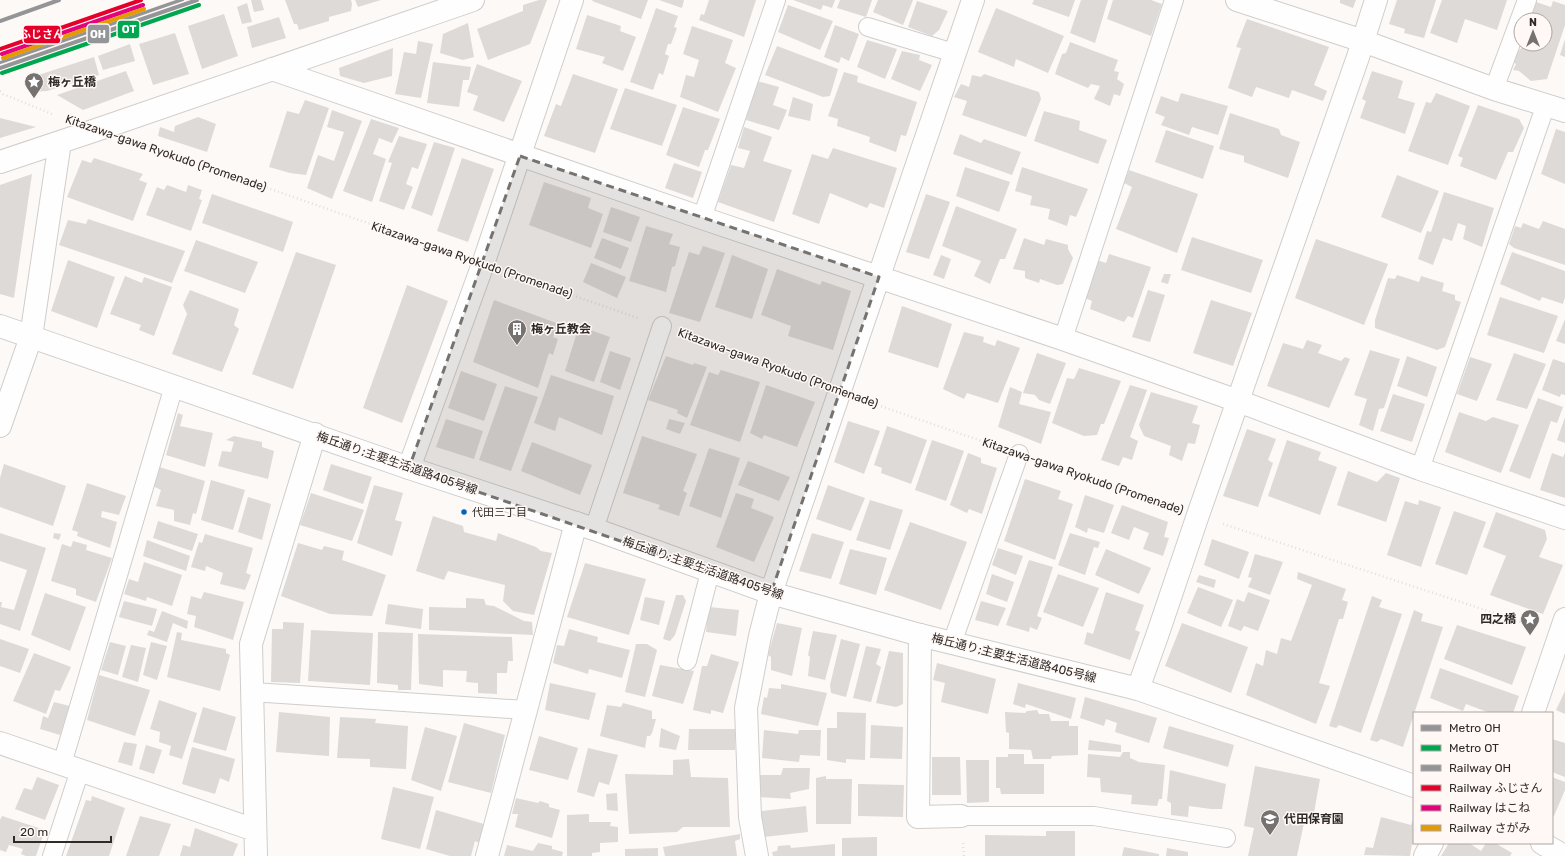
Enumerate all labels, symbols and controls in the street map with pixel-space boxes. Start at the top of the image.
north arrow [1513,12,1553,52]
text: N [1529,16,1537,29]
line badge: OT [117,20,140,39]
text: OT [122,23,136,36]
line badge: OH [87,24,110,44]
line badge: ふじさん [23,25,61,44]
text: ふじさん [20,28,64,41]
text: OH [90,28,106,41]
place icon: 梅ヶ丘橋 [23,71,45,99]
place label: 梅ヶ丘橋 [48,75,97,89]
street label: Kitazawa-gawa Ryokudo (Promenade) [63,112,269,194]
street label: Kitazawa-gawa Ryokudo (Promenade) [369,219,575,301]
building icon: 梅ヶ丘教会 [506,318,528,346]
place label: 梅ヶ丘教会 [531,322,591,336]
street label: Kitazawa-gawa Ryokudo (Promenade) [676,325,880,411]
street label: 梅丘通り;主要生活道路405号線 [315,429,479,497]
street label: Kitazawa-gawa Ryokudo (Promenade) [980,435,1186,517]
place label: 代田三丁目 [472,506,527,519]
marker: 代田三丁目 [459,507,469,517]
street label: 梅丘通り;主要生活道路405号線 [621,534,785,602]
place icon: 四之橋 [1519,608,1541,636]
place label: 四之橋 [1480,612,1517,626]
street label: 梅丘通り;主要生活道路405号線 [930,631,1098,685]
legend [1413,712,1553,844]
text: Metro OH [1449,721,1501,735]
text: Metro OT [1449,741,1499,755]
text: Railway OH [1449,761,1511,775]
text: Railway ふじさん [1449,781,1542,795]
text: Railway はこね [1449,801,1530,815]
school or university icon: 代田保育園 [1259,808,1281,836]
place label: 代田保育園 [1284,812,1344,826]
scale bar [14,818,111,844]
text: Railway さがみ [1449,821,1530,835]
text: 20 m [20,825,48,839]

